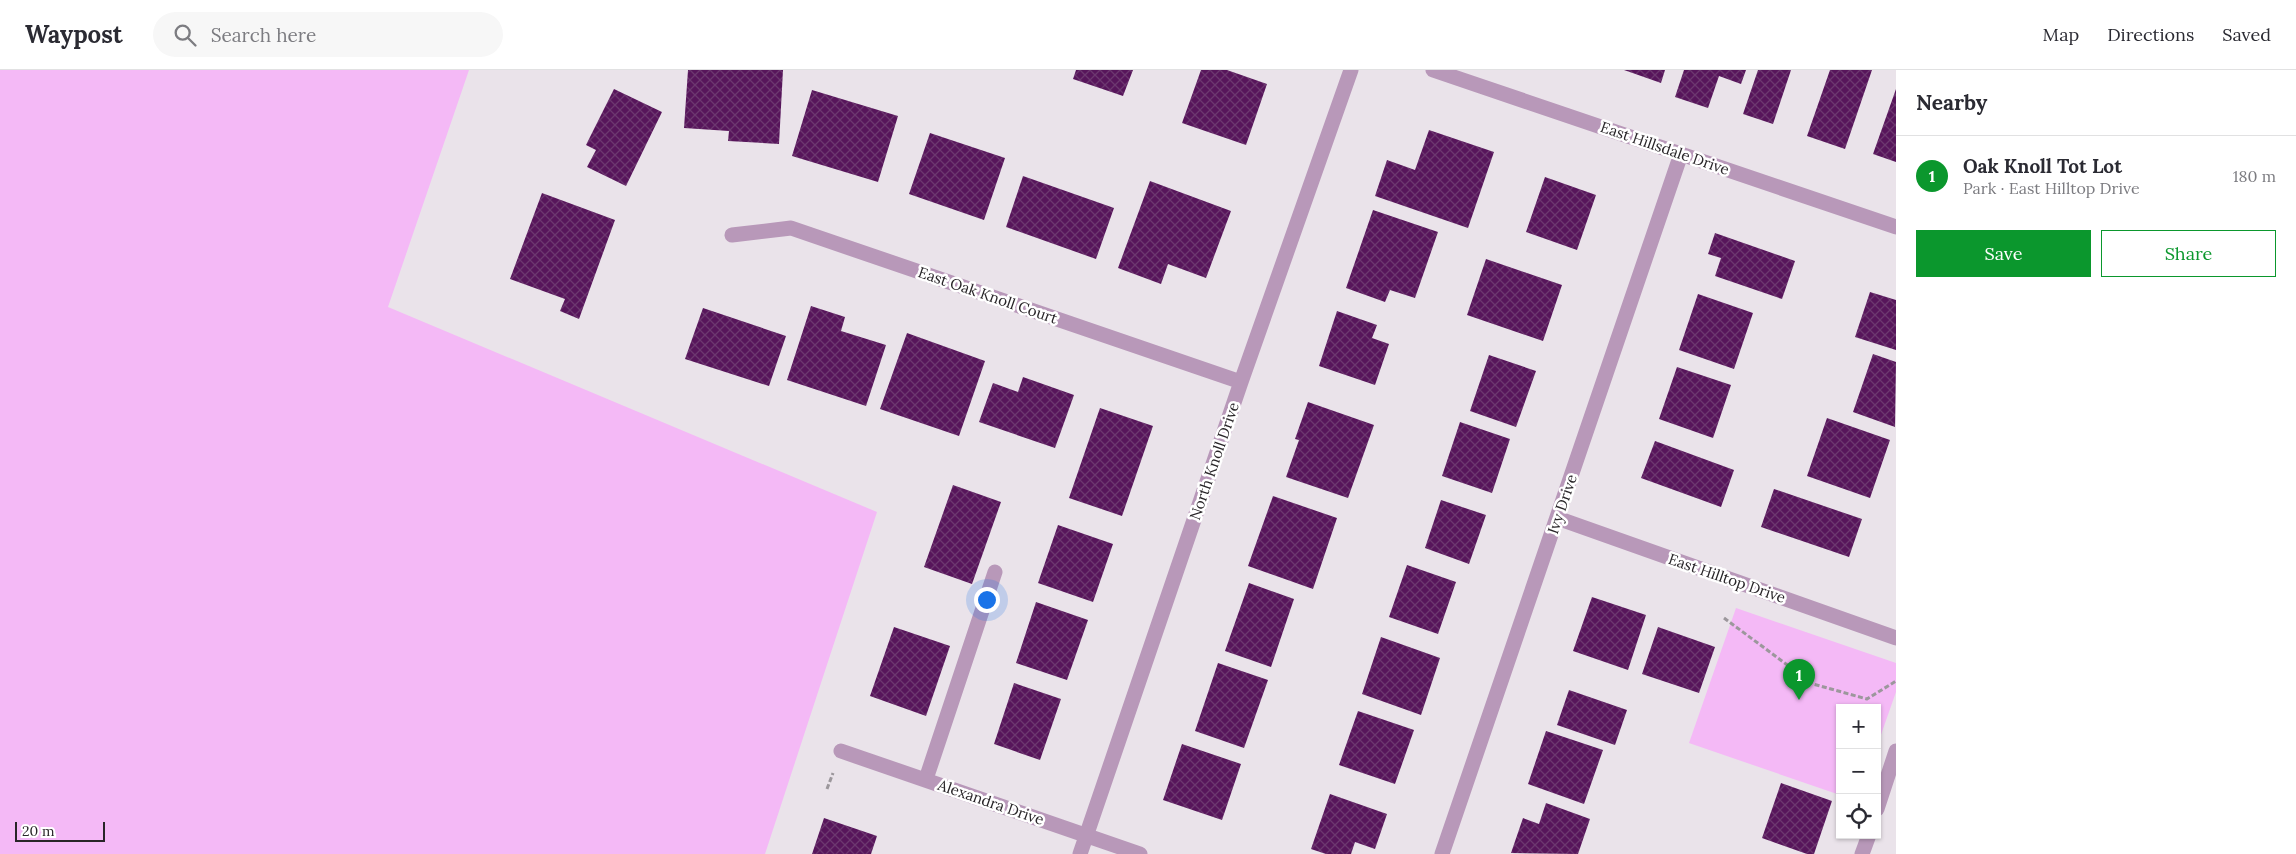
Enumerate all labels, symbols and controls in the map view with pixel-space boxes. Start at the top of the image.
search box [153,12,503,57]
text: Waypost [25,19,123,50]
icon: search [171,21,199,49]
text: Search here [211,23,316,47]
text: Map [2043,23,2079,46]
text: Directions [2107,23,2194,46]
text: Saved [2222,23,2271,46]
text: Nearby [1916,89,1987,116]
street label: East Hillsdale Drive [1598,117,1732,179]
text: Oak Knoll Tot Lot [1963,154,2122,178]
text: 1 [1929,166,1935,186]
text: 180 m [2233,166,2276,186]
text: Park · East Hilltop Drive [1963,178,2140,198]
button: Save [1916,230,2091,277]
button: Share [2101,230,2276,277]
street label: East Oak Knoll Court [916,262,1060,328]
street label: North Knoll Drive [1185,400,1243,522]
street label: Ivy Drive [1543,472,1581,536]
street label: East Hilltop Drive [1666,549,1788,607]
your location [974,587,1000,613]
pin: 1 [1783,659,1815,700]
map controls [1836,704,1881,839]
button: + [1836,704,1881,749]
button: − [1836,749,1881,794]
street label: Alexandra Drive [935,775,1047,829]
button: locate [1836,794,1881,839]
scale bar [15,819,105,842]
text: 20 m [22,822,54,840]

